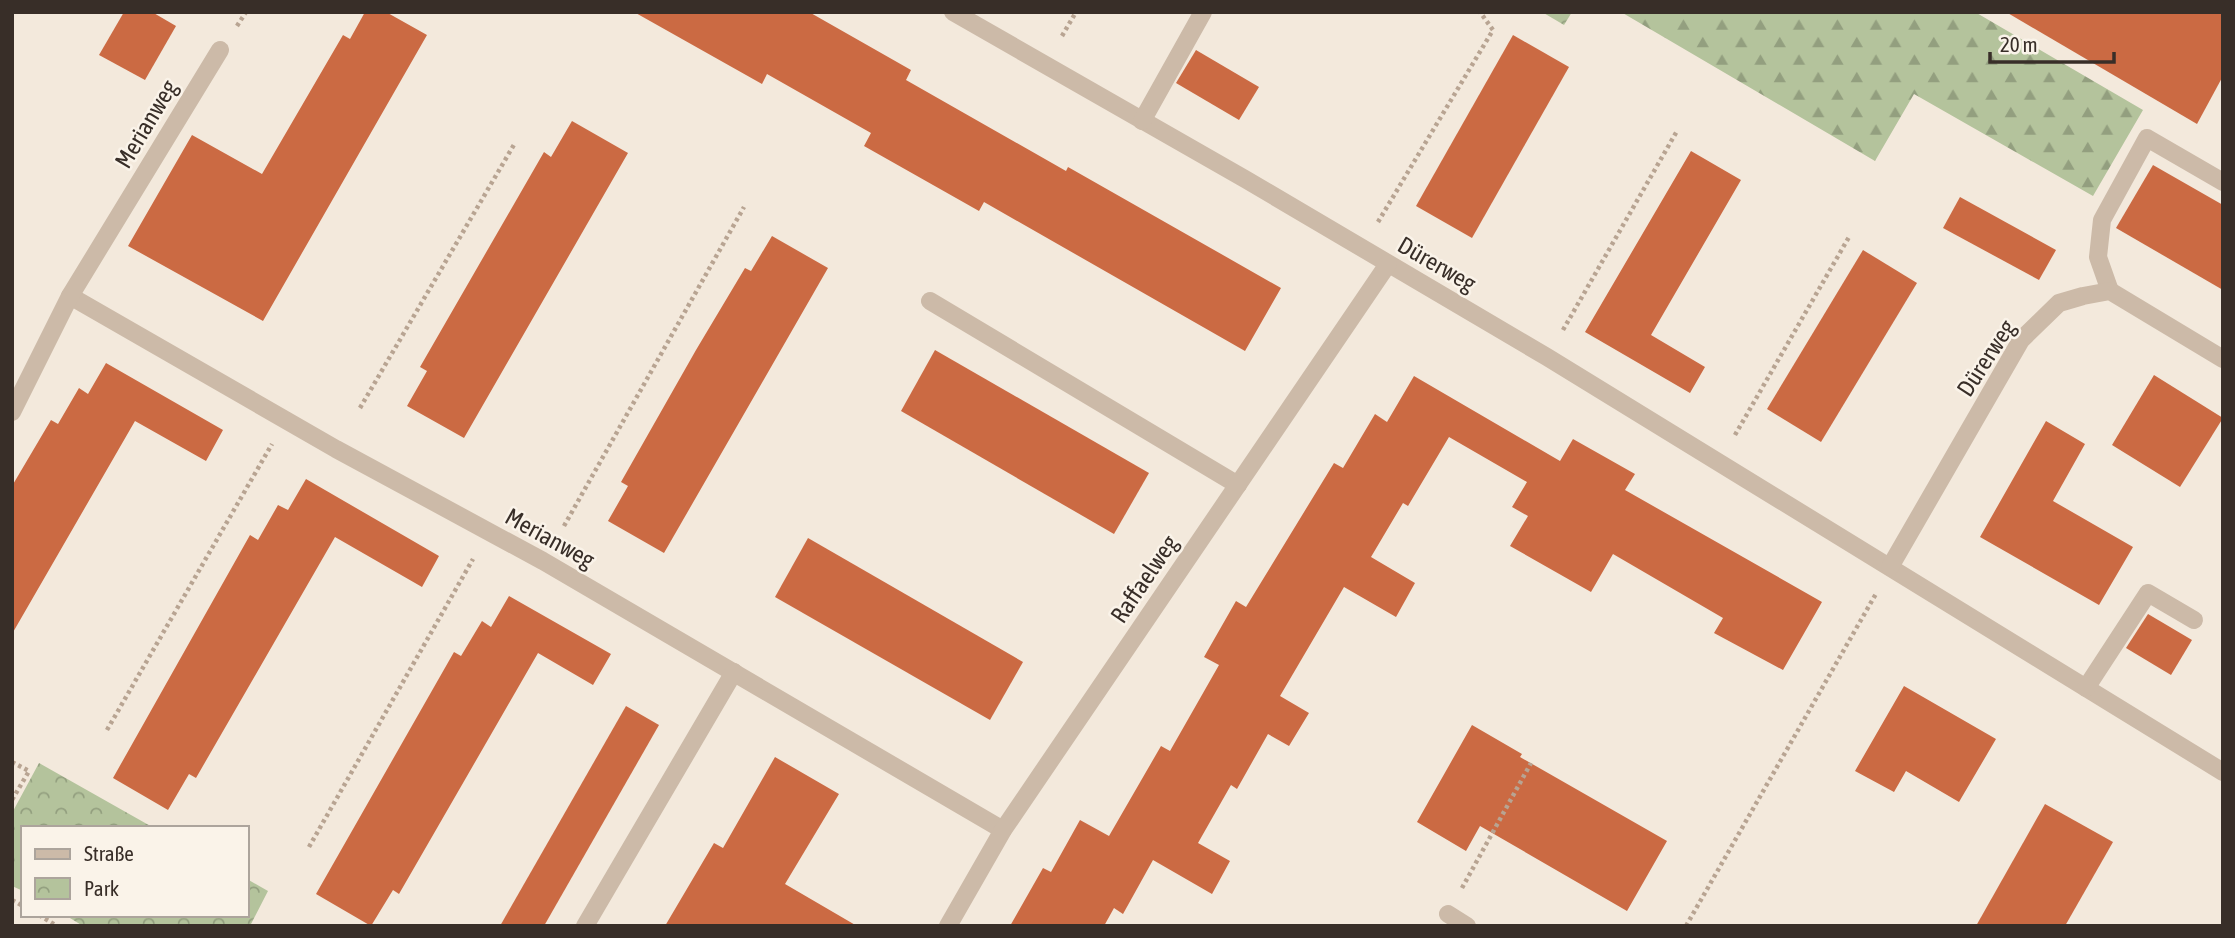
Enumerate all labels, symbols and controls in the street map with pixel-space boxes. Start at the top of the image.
scale bar [1990,21,2114,65]
text: 20 m [2000,32,2038,56]
street label: Merianweg [109,75,183,173]
street label: Dürerweg [1393,231,1481,297]
street label: Dürerweg [1951,314,2021,401]
street label: Merianweg [501,503,600,574]
street label: Raffaelweg [1105,530,1183,628]
legend [21,826,248,917]
text: Straße [84,841,134,865]
text: Park [84,876,119,900]

